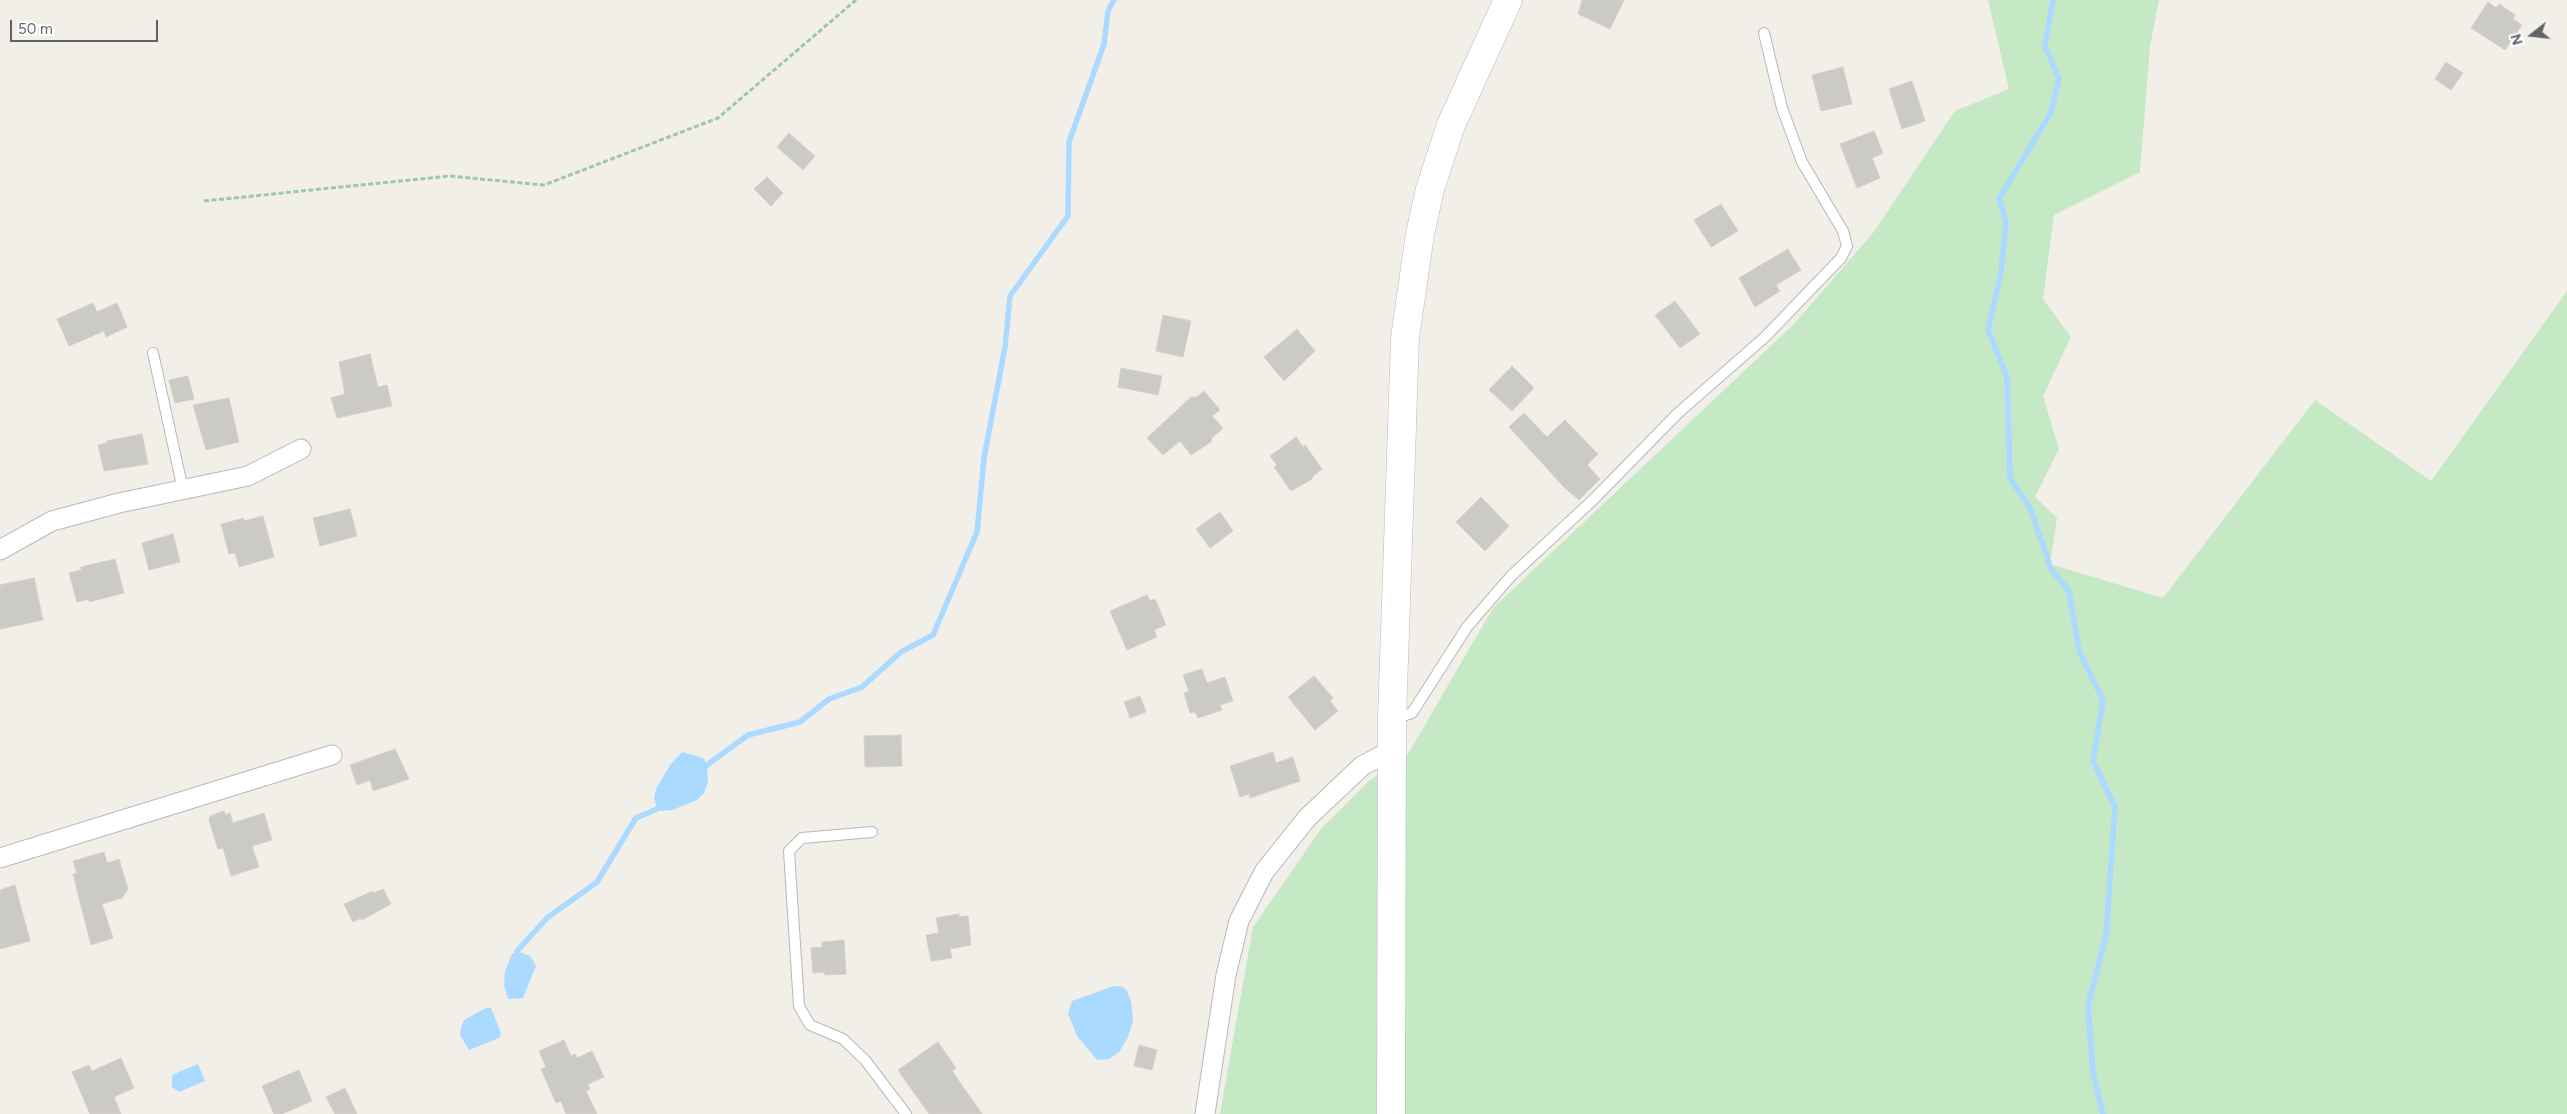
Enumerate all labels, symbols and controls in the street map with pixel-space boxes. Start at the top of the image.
scale bar [12,10,160,42]
north arrow [2507,10,2557,60]
text: 50 m [18,20,53,38]
text: N [2507,32,2527,47]

